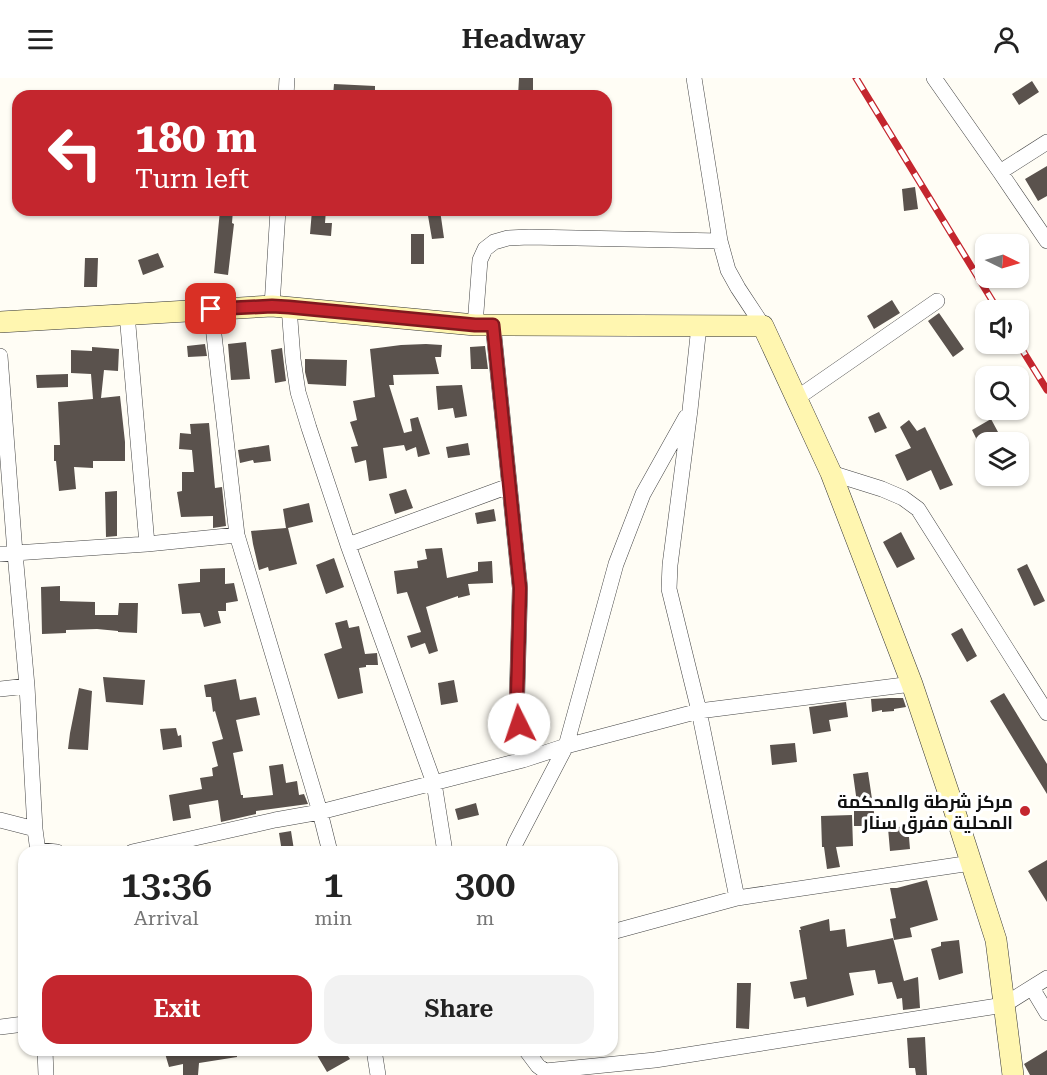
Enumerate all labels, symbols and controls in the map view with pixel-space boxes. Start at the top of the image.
icon: menu [24,23,57,56]
text: Headway [461,23,586,55]
icon: person [990,23,1023,56]
text: 180 m [135,113,257,162]
icon: left [36,114,114,192]
text: Turn left [135,163,249,195]
north arrow [975,234,1029,288]
map controls [975,234,1029,486]
pin [185,283,236,334]
icon: arrive [194,292,227,325]
button: sound [975,300,1029,354]
button: search [975,366,1029,420]
button: layers [975,432,1029,486]
position arrow [487,692,551,756]
place label: مركز شرطة والمحكمة المحلية مفرق سنار [837,791,1013,834]
marker: مركز شرطة والمحكمة المحلية مفرق سنار [1018,804,1032,818]
text: 13:36 [121,864,212,906]
text: 1 [323,864,343,906]
text: 300 [455,864,515,906]
text: Arrival [134,906,199,930]
text: min [315,906,352,930]
text: m [476,906,494,930]
button: Exit [42,975,312,1044]
button: Share [324,975,594,1044]

